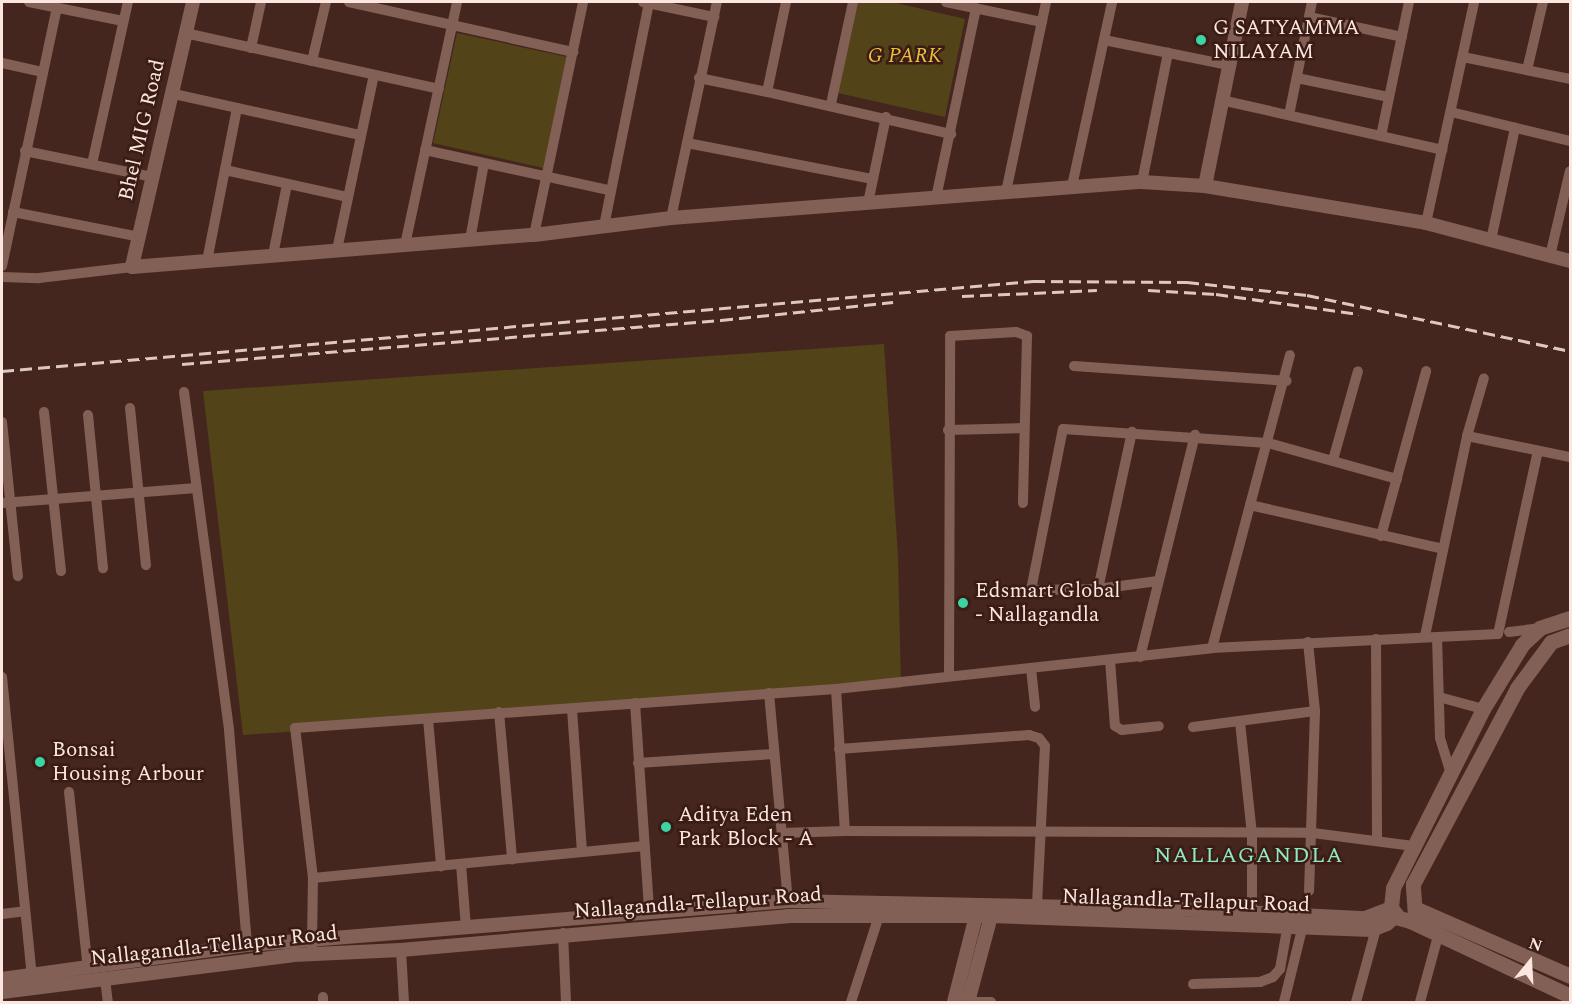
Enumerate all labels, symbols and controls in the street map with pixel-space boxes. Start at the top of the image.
place label: G SATYAMMA NILAYAM [1213,15,1360,65]
marker: G SATYAMMA NILAYAM [1194,33,1208,47]
park label: G PARK [868,43,942,69]
street label: Bhel MIG Road [113,57,171,203]
place label: Edsmart Global - Nallagandla [975,578,1120,628]
marker: Edsmart Global - Nallagandla [956,596,970,610]
place label: Bonsai Housing Arbour [52,737,204,787]
marker: Bonsai Housing Arbour [33,755,47,769]
place label: Aditya Eden Park Block - A [678,802,814,852]
marker: Aditya Eden Park Block - A [659,820,673,834]
district label: NALLAGANDLA [1154,843,1344,869]
street label: Nallagandla-Tellapur Road [573,882,823,924]
street label: Nallagandla-Tellapur Road [1061,884,1311,918]
street label: Nallagandla-Tellapur Road [89,920,339,972]
text: N [1526,931,1545,958]
north arrow [1500,932,1560,992]

